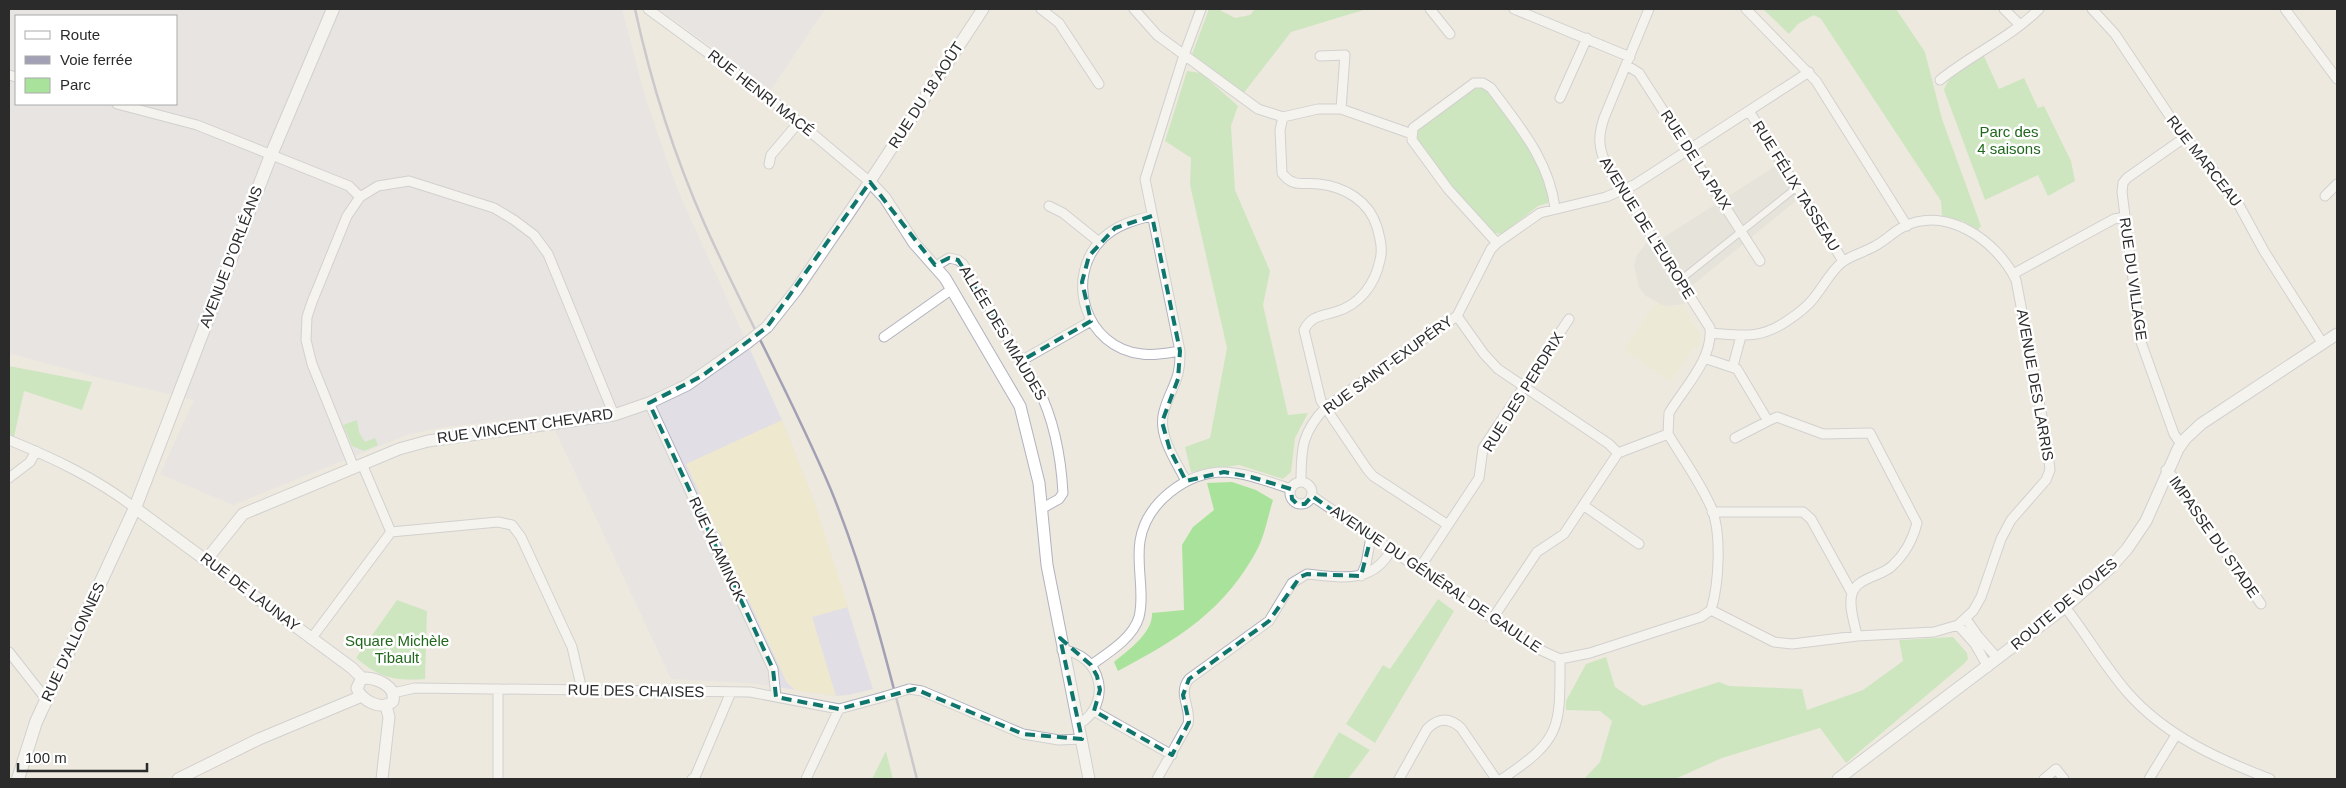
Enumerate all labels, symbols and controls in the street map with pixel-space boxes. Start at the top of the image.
legend [15,15,178,105]
text: Route [60,26,100,43]
street label: RUE DU 18 AOÛT [885,38,966,151]
street label: RUE HENRI MACÉ [705,46,818,139]
text: Voie ferrée [60,51,133,68]
text: Parc [60,76,91,93]
street label: RUE DE LA PAIX [1658,107,1735,213]
street label: RUE MARCEAU [2164,112,2245,210]
street label: RUE FÉLIX TASSEAU [1749,117,1843,254]
park label: Parc des 4 saisons [1977,123,2041,157]
street label: AVENUE DE L'EUROPE [1597,154,1698,302]
street label: AVENUE D'ORLÉANS [196,184,265,330]
street label: RUE DU VILLAGE [2116,216,2151,342]
street label: ALLÉE DES MIAUDES [956,262,1050,403]
street label: AVENUE DES LARRIS [2014,308,2057,462]
street label: RUE SAINT-EXUPÉRY [1320,312,1456,417]
street label: RUE DES PERDRIX [1479,329,1566,455]
street label: RUE VINCENT CHEVARD [436,405,614,446]
street label: IMPASSE DU STADE [2166,473,2263,601]
street label: RUE VLAMINCK [686,494,749,603]
street label: AVENUE DU GÉNÉRAL DE GAULLE [1328,502,1545,656]
street label: RUE DE LAUNAY [197,549,303,634]
street label: ROUTE DE VOVES [2007,554,2120,653]
street label: RUE D'ALLONNES [37,579,108,704]
park label: Square Michèle Tibault [345,632,449,666]
street label: RUE DES CHAISES [568,681,704,700]
scale bar [18,740,146,772]
text: 100 m [25,749,67,766]

